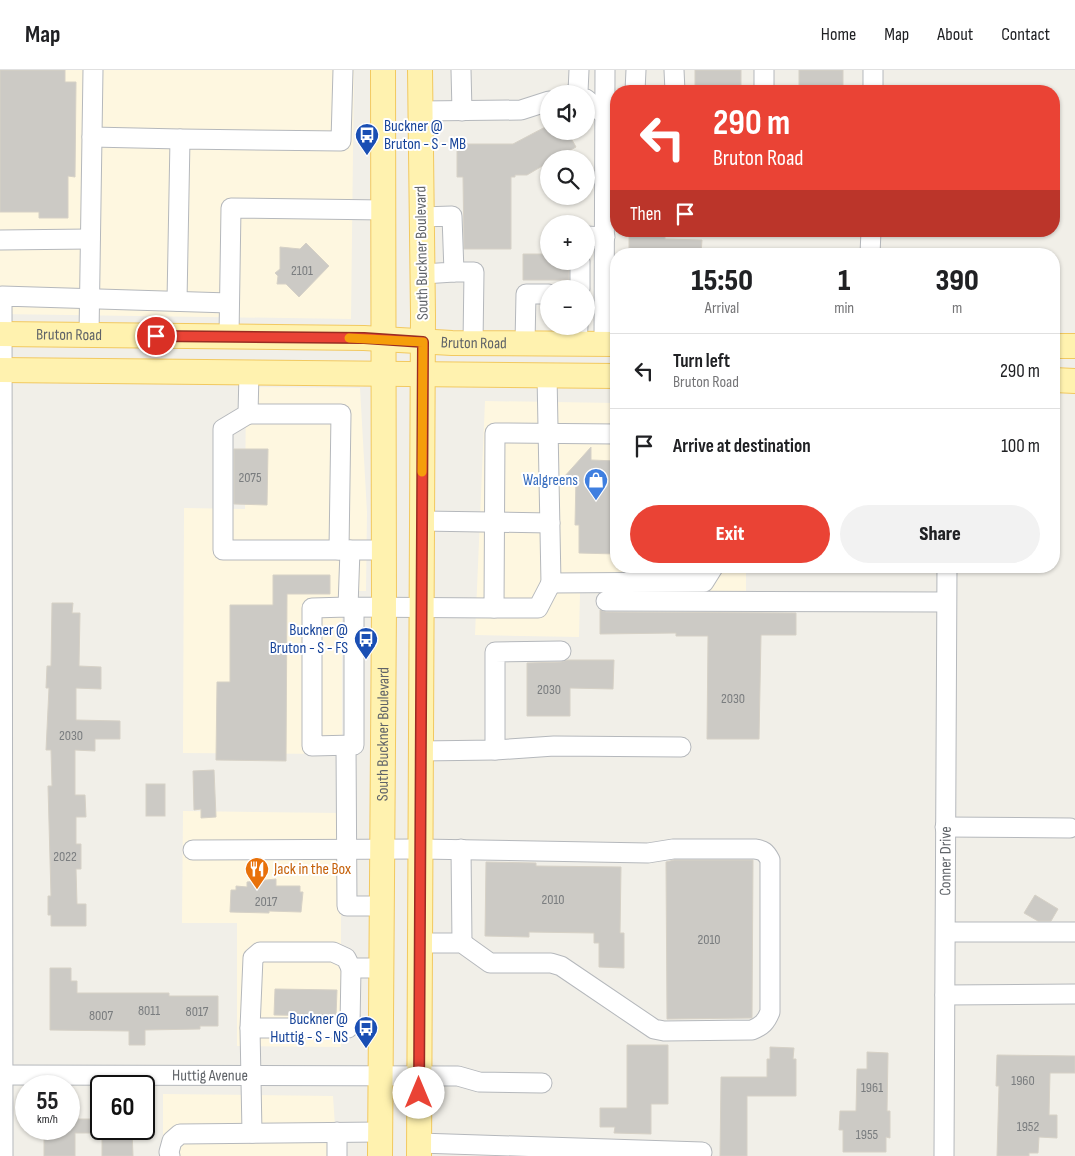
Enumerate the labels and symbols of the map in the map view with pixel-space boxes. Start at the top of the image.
place label: Buckner @ Bruton - S - MB [384,117,466,154]
bus stop icon: Buckner @ Bruton - S - MB [354,122,380,156]
street label: South Buckner Boulevard [411,186,433,320]
house number: 2101 [291,262,313,279]
pin [135,315,177,357]
street label: Bruton Road [36,325,102,345]
street label: Bruton Road [440,333,507,353]
shop icon: Walgreens [583,467,609,501]
house number: 2075 [238,469,262,486]
place label: Walgreens [523,471,578,490]
place label: Buckner @ Bruton - S - FS [270,621,348,658]
bus stop icon: Buckner @ Bruton - S - FS [353,626,379,660]
street label: South Buckner Boulevard [373,667,393,801]
house number: 2030 [537,681,561,698]
house number: 2030 [721,690,745,707]
house number: 2030 [59,727,83,744]
street label: Conner Drive [936,826,955,896]
house number: 2022 [53,848,77,865]
restaurant icon: Jack in the Box [244,856,270,890]
place label: Jack in the Box [273,860,351,879]
house number: 2010 [541,891,565,908]
house number: 2017 [255,893,278,910]
house number: 2010 [697,931,721,948]
house number: 8011 [138,1002,160,1019]
house number: 8017 [186,1003,209,1020]
house number: 8007 [89,1007,113,1024]
place label: Buckner @ Huttig - S - NS [270,1010,348,1047]
bus stop icon: Buckner @ Huttig - S - NS [353,1015,379,1049]
street label: Huttig Avenue [172,1066,248,1085]
position arrow [392,1066,444,1118]
house number: 1960 [1011,1072,1035,1089]
speed limit sign: 60 [90,1075,155,1140]
house number: 1961 [861,1079,883,1096]
house number: 1952 [1017,1118,1039,1135]
house number: 1955 [856,1126,879,1143]

